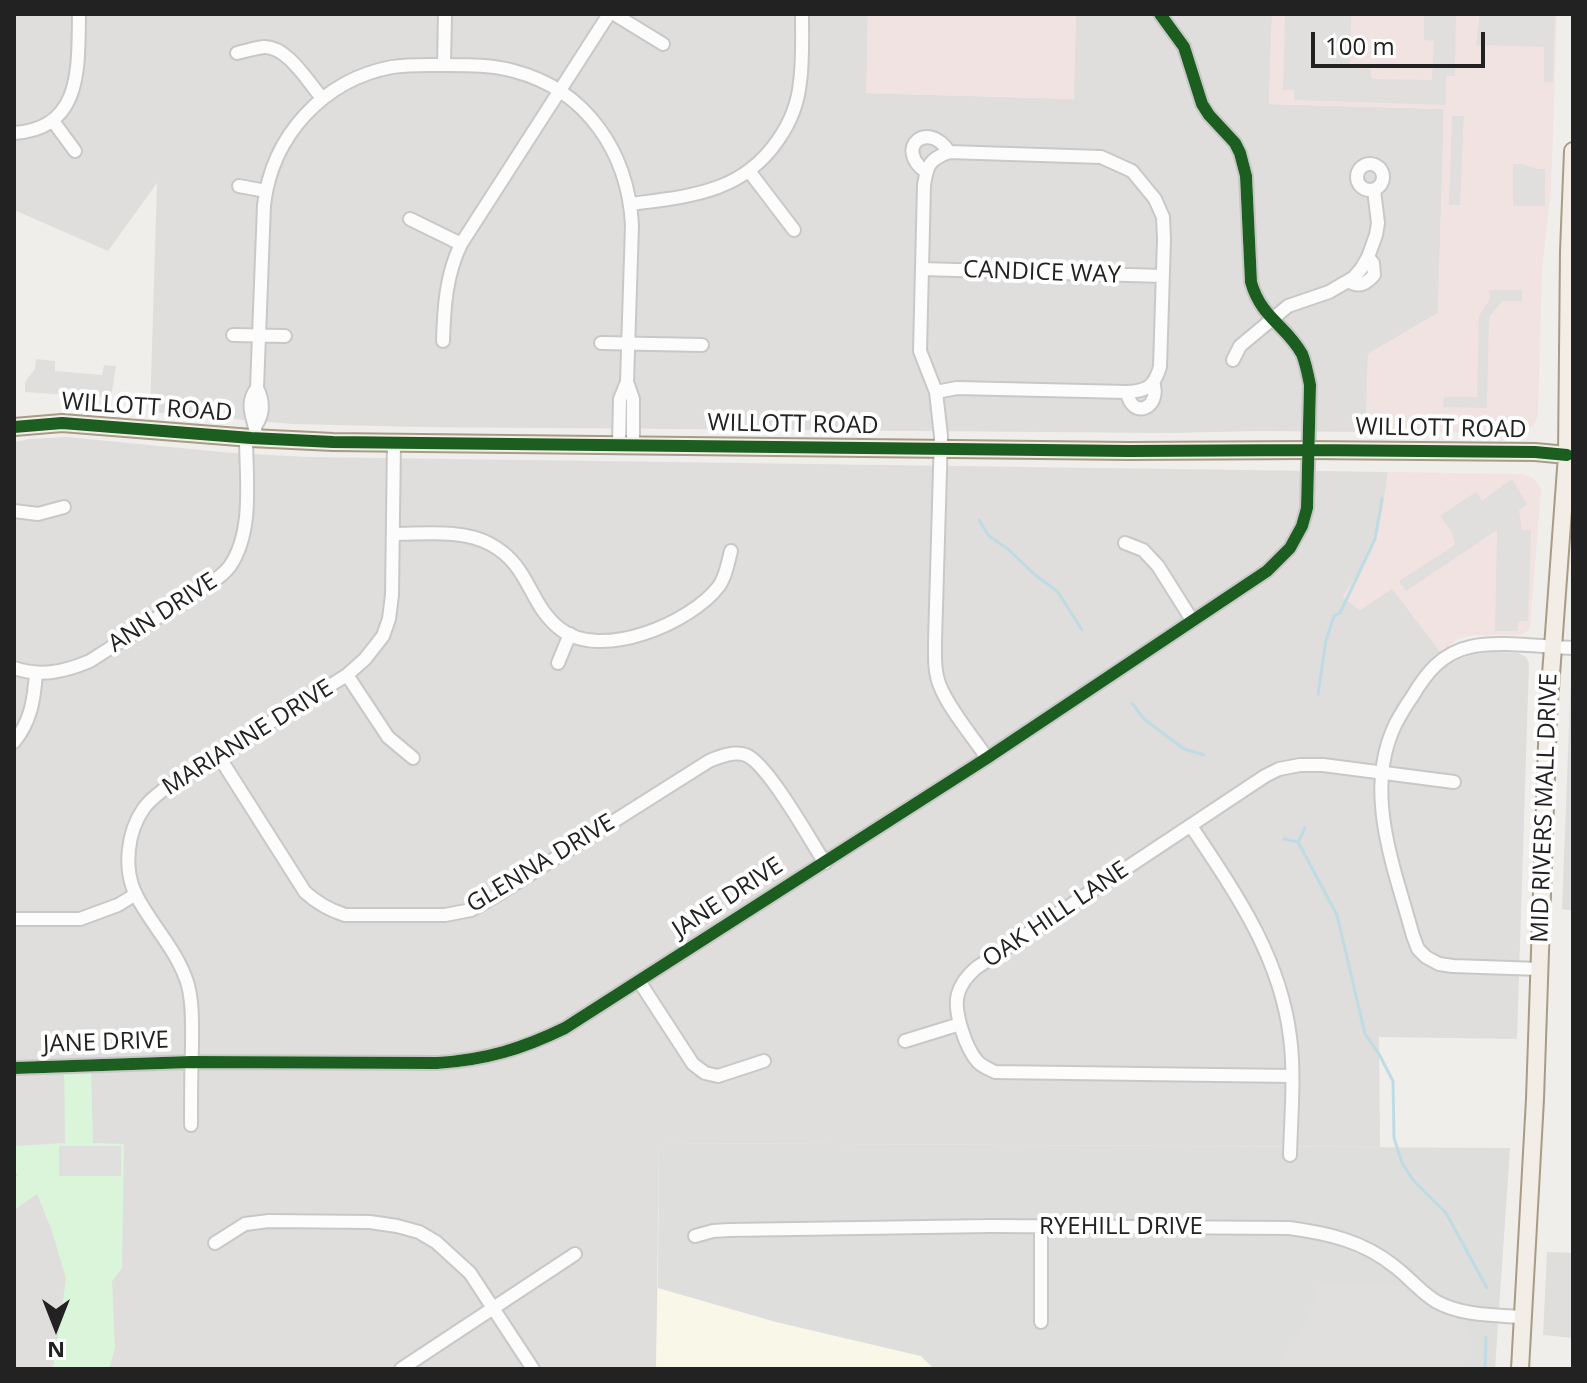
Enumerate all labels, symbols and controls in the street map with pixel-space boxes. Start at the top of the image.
scale bar [1315,16,1489,66]
text: 100 m [1325,29,1395,62]
street label: CANDICE WAY [963,256,1121,290]
street label: WILLOTT ROAD [61,388,233,428]
street label: WILLOTT ROAD [707,409,879,441]
street label: WILLOTT ROAD [1355,413,1527,445]
street label: ANN DRIVE [103,567,223,659]
street label: MID RIVERS MALL DRIVE [1526,673,1564,943]
street label: MARIANNE DRIVE [157,674,339,802]
street label: GLENNA DRIVE [462,809,620,919]
street label: JANE DRIVE [667,852,789,944]
street label: OAK HILL LANE [978,856,1134,974]
street label: JANE DRIVE [43,1026,169,1060]
street label: RYEHILL DRIVE [1039,1213,1203,1241]
north arrow [16,1287,96,1367]
text: N [47,1336,65,1366]

